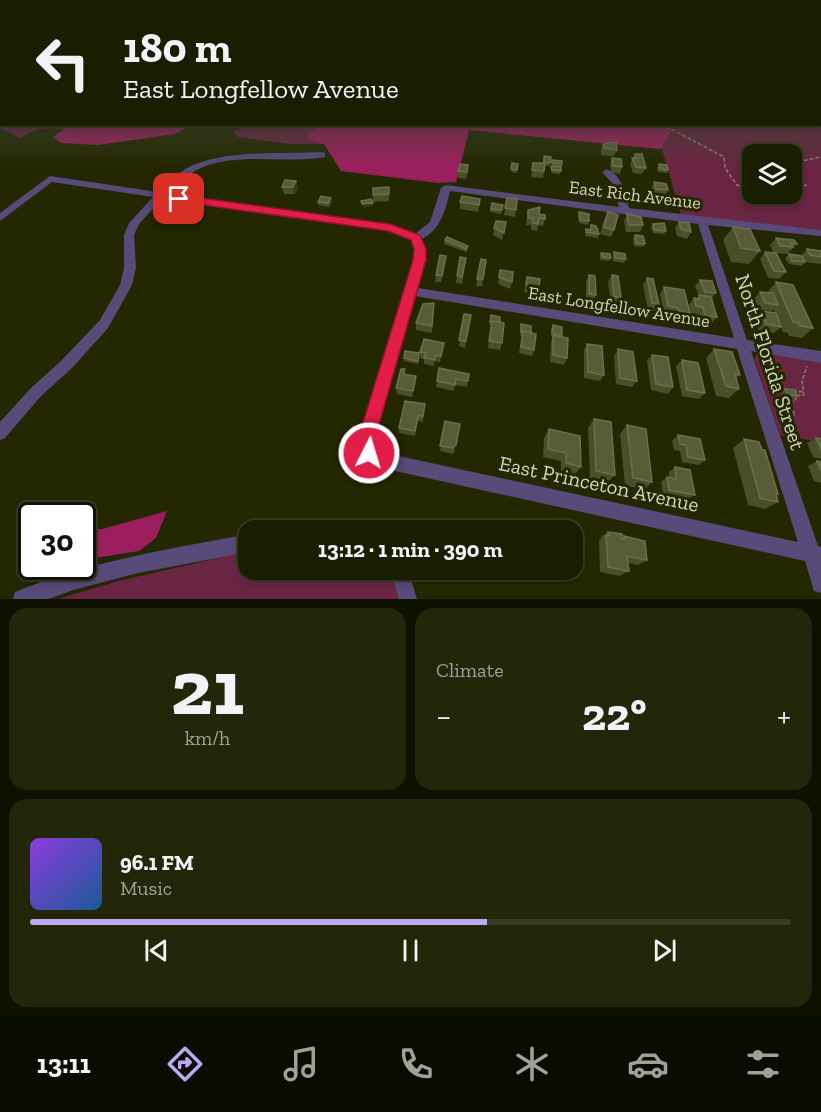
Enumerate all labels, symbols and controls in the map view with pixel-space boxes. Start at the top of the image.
text: 180 m [123,22,231,73]
icon: left [24,24,102,102]
text: East Longfellow Avenue [123,73,399,105]
map controls [742,144,802,204]
button: layers [742,144,802,204]
pin [153,173,204,224]
street label: East Rich Avenue [568,176,702,214]
icon: arrive [162,182,195,215]
street label: North Florida Street [730,271,811,453]
street label: East Longfellow Avenue [527,282,711,332]
position arrow [337,421,401,485]
street label: East Princeton Avenue [497,450,702,517]
speed limit sign: 30 [18,502,96,580]
text: 13:12 · 1 min · 390 m [318,536,503,563]
text: 21 [171,640,244,734]
text: Climate [436,658,504,682]
text: 22° [582,688,647,742]
text: − [436,696,451,735]
text: + [777,696,791,735]
text: km/h [185,726,230,750]
text: 96.1 FM [120,849,194,876]
text: Music [120,876,172,900]
icon: previous [140,934,173,967]
icon: pause [394,934,427,967]
icon: next [648,934,681,967]
icon: directions [164,1043,206,1085]
icon: music [280,1043,322,1085]
icon: phone [395,1043,437,1085]
icon: climate [511,1043,553,1085]
icon: car [627,1043,669,1085]
icon: filters [742,1043,784,1085]
text: 13:11 [37,1048,91,1080]

